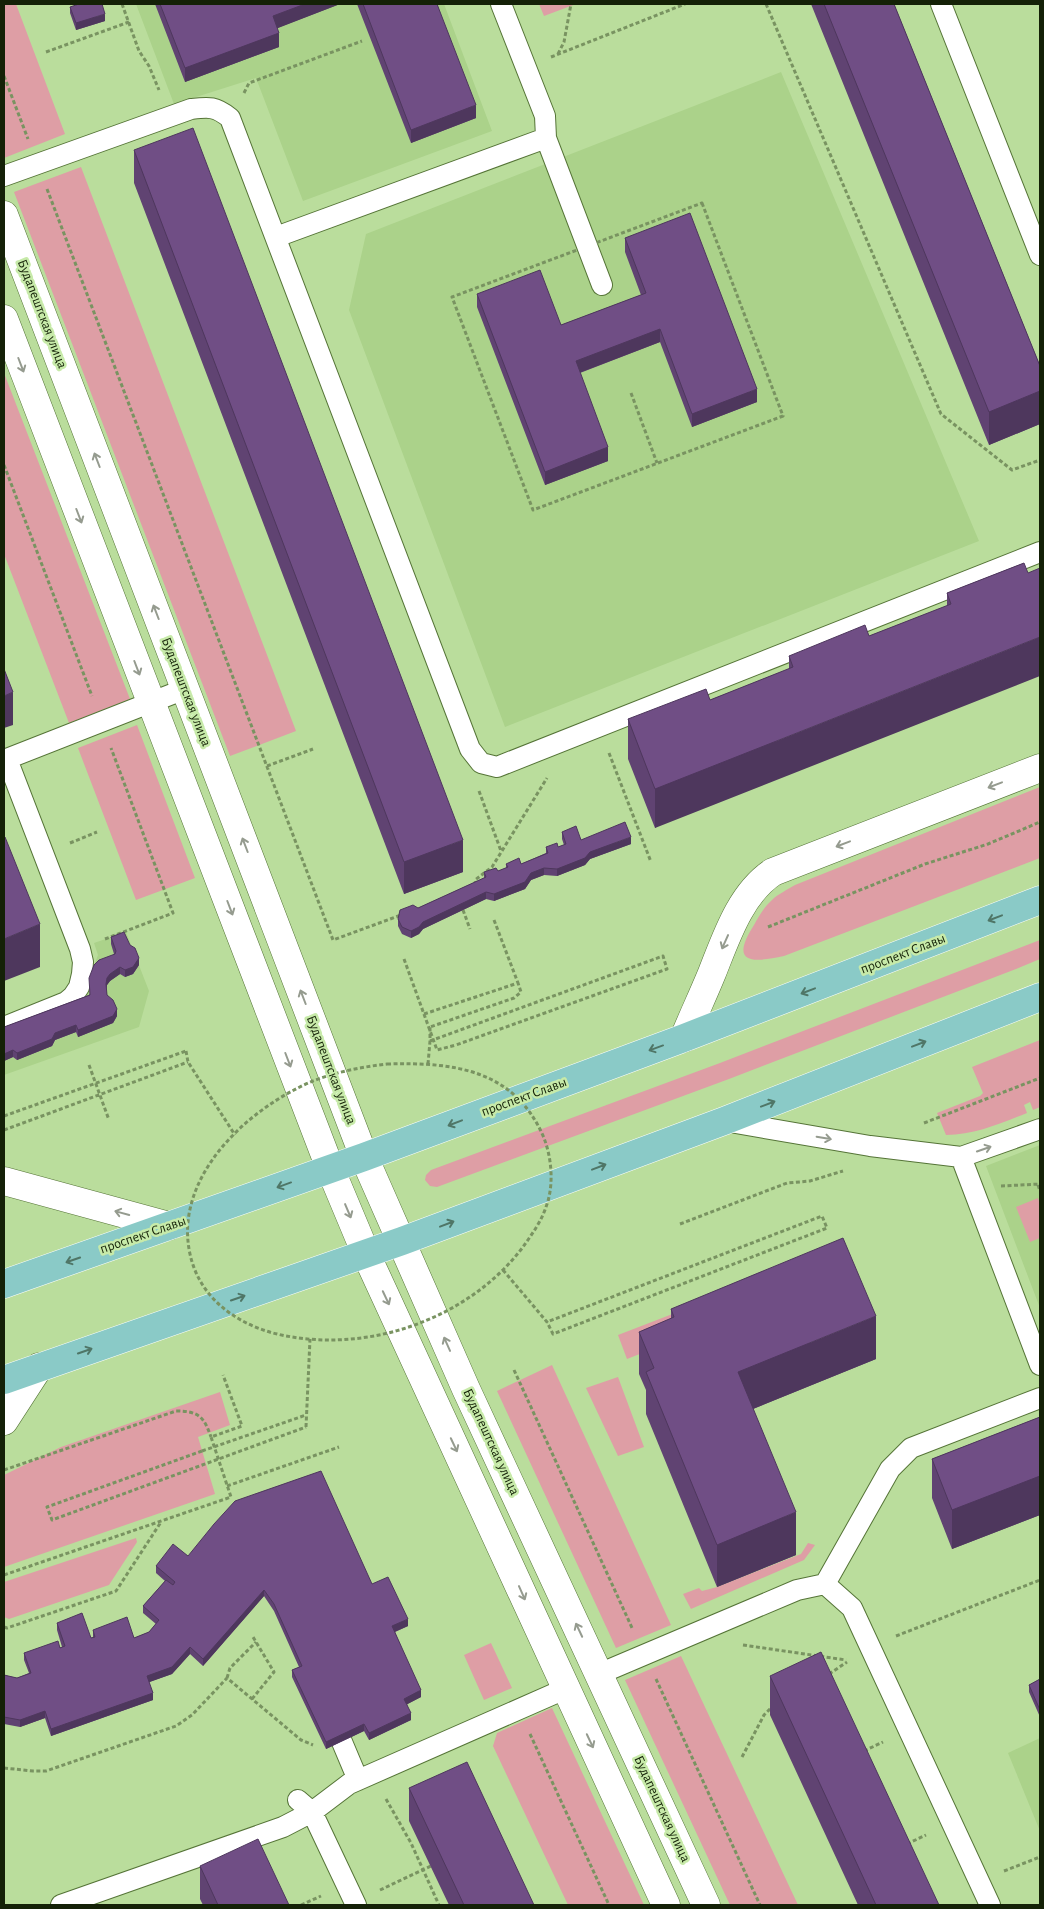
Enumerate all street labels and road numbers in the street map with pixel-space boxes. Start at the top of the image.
street label: Будапештская улица [15,258,69,371]
street label: Будапештская улица [159,636,213,749]
street label: проспект Славы [859,931,947,977]
street label: Будапештская улица [304,1014,358,1127]
street label: проспект Славы [479,1075,569,1119]
street label: проспект Славы [98,1214,188,1256]
street label: Будапештская улица [460,1387,522,1498]
street label: Будапештская улица [631,1754,693,1865]

